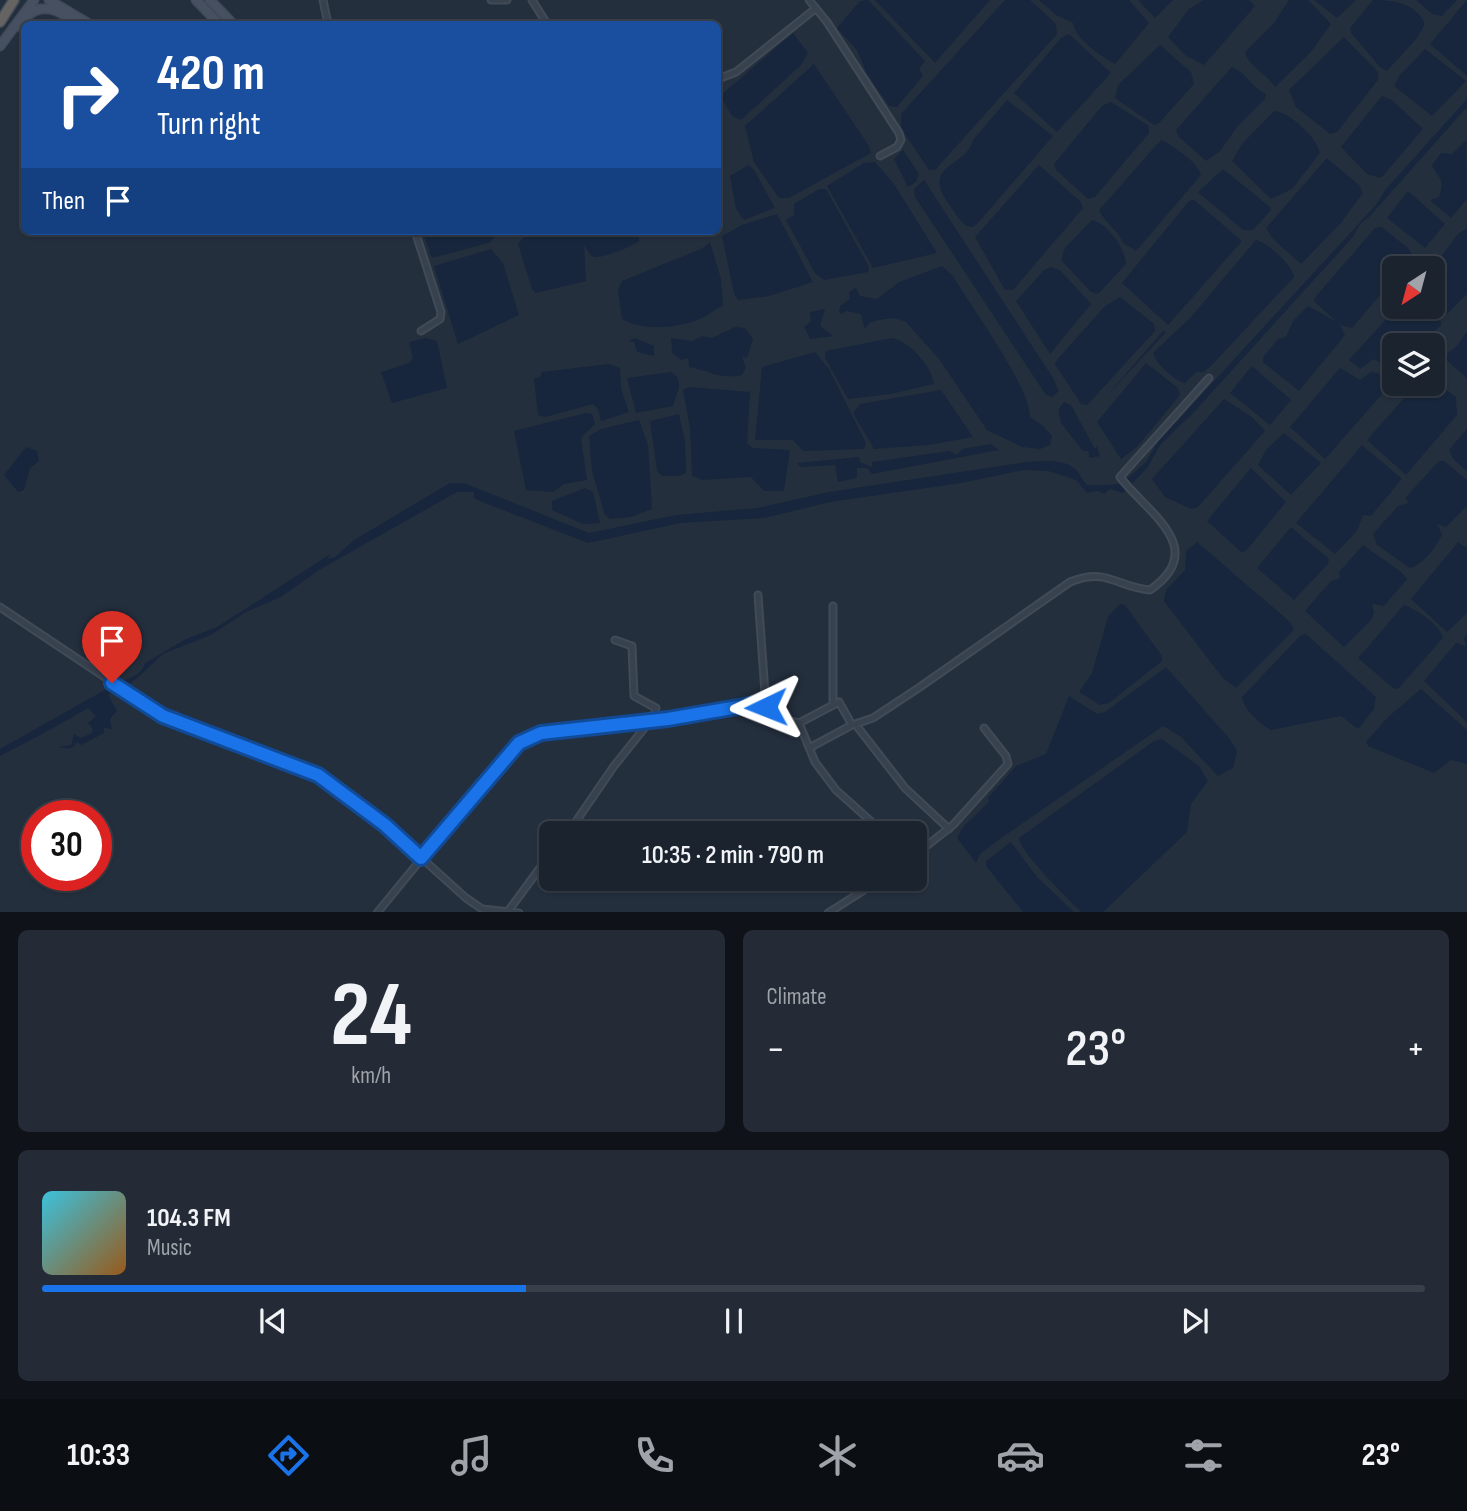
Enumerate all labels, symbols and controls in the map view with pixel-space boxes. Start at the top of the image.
text: 420 m [157,45,265,104]
icon: right [42,49,133,140]
text: Turn right [157,105,261,144]
icon: arrive [99,182,137,220]
text: Then [42,186,85,217]
north arrow [1382,256,1446,318]
map controls [1382,256,1445,396]
button: layers [1382,333,1445,396]
pin [82,611,142,683]
icon: arrive [93,622,131,660]
position arrow [729,670,803,744]
speed limit sign: 30 [21,800,112,891]
text: 10:35 · 2 min · 790 m [642,840,824,871]
text: 24 [330,962,412,1071]
text: Climate [767,983,826,1011]
text: 23° [1065,1018,1126,1081]
text: − [767,1027,785,1072]
text: + [1406,1027,1425,1072]
text: km/h [351,1062,391,1090]
text: 104.3 FM [147,1203,231,1234]
text: Music [147,1234,192,1262]
icon: previous [254,1302,292,1340]
icon: pause [715,1302,753,1340]
icon: next [1176,1302,1214,1340]
icon: directions [264,1431,313,1480]
icon: music [447,1431,496,1480]
icon: phone [630,1431,679,1480]
icon: climate [813,1431,862,1480]
icon: car [996,1431,1045,1480]
icon: filters [1179,1431,1228,1480]
text: 10:33 [67,1436,130,1475]
text: 23° [1362,1436,1400,1475]

